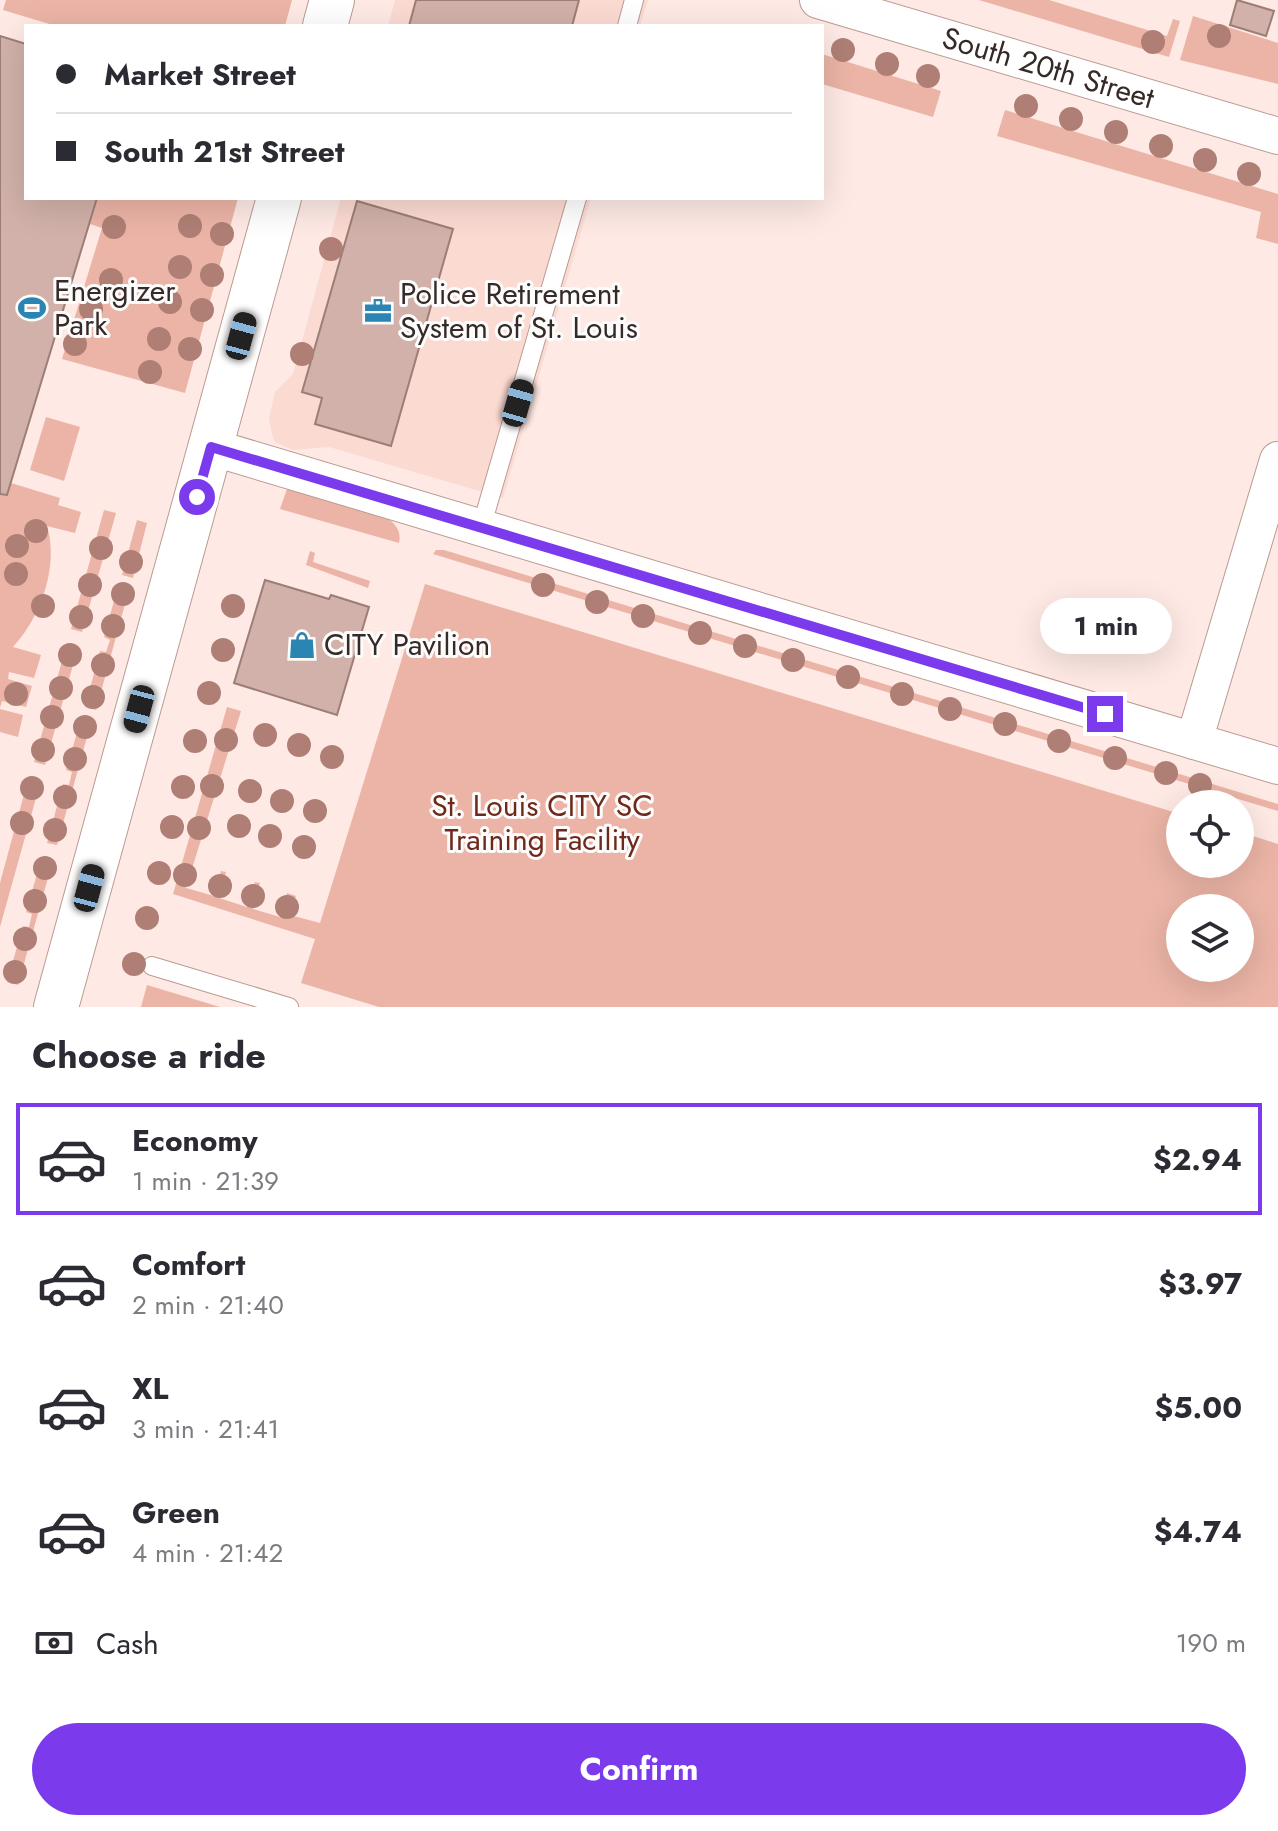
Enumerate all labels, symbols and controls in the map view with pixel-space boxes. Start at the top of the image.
street label: South 20th Street [937,16,1160,119]
text: Market Street [104,53,296,96]
text: South 21st Street [104,130,345,173]
place label: Energizer Park [54,269,176,346]
place label: Police Retirement System of St. Louis [400,272,638,349]
sports icon: Energizer Park [17,293,47,323]
office icon: Police Retirement System of St. Louis [363,296,393,326]
car [223,310,259,362]
car [500,377,536,429]
route start [179,479,215,515]
callout: 1 min [1039,598,1171,654]
text: 1 min [1074,607,1138,645]
place label: CITY Pavilion [324,623,490,666]
shop icon: CITY Pavilion [287,630,317,660]
car [121,683,157,735]
route end [1087,696,1123,732]
park label: St. Louis CITY SC Training Facility [431,784,653,861]
map controls [1166,790,1254,982]
button: locate [1166,790,1254,878]
car [71,862,107,914]
button: layers [1166,894,1254,982]
text: Choose a ride [32,1029,266,1081]
text: Economy [132,1119,258,1162]
icon: car [36,1123,108,1195]
text: $2.94 [1153,1138,1242,1181]
text: 1 min · 21:39 [132,1162,279,1200]
text: Comfort [132,1243,245,1286]
icon: car [36,1247,108,1319]
text: $3.97 [1158,1262,1242,1305]
text: 2 min · 21:40 [132,1286,284,1324]
text: XL [132,1367,168,1410]
icon: car [36,1371,108,1443]
text: $5.00 [1155,1386,1242,1429]
text: 3 min · 21:41 [132,1410,279,1448]
text: Green [132,1491,220,1534]
icon: car [36,1495,108,1567]
text: $4.74 [1154,1510,1242,1553]
text: 4 min · 21:42 [132,1534,283,1572]
icon: cash [32,1621,76,1665]
text: Cash [96,1622,159,1665]
text: 190 m [1176,1624,1246,1662]
button: Confirm [32,1723,1246,1815]

